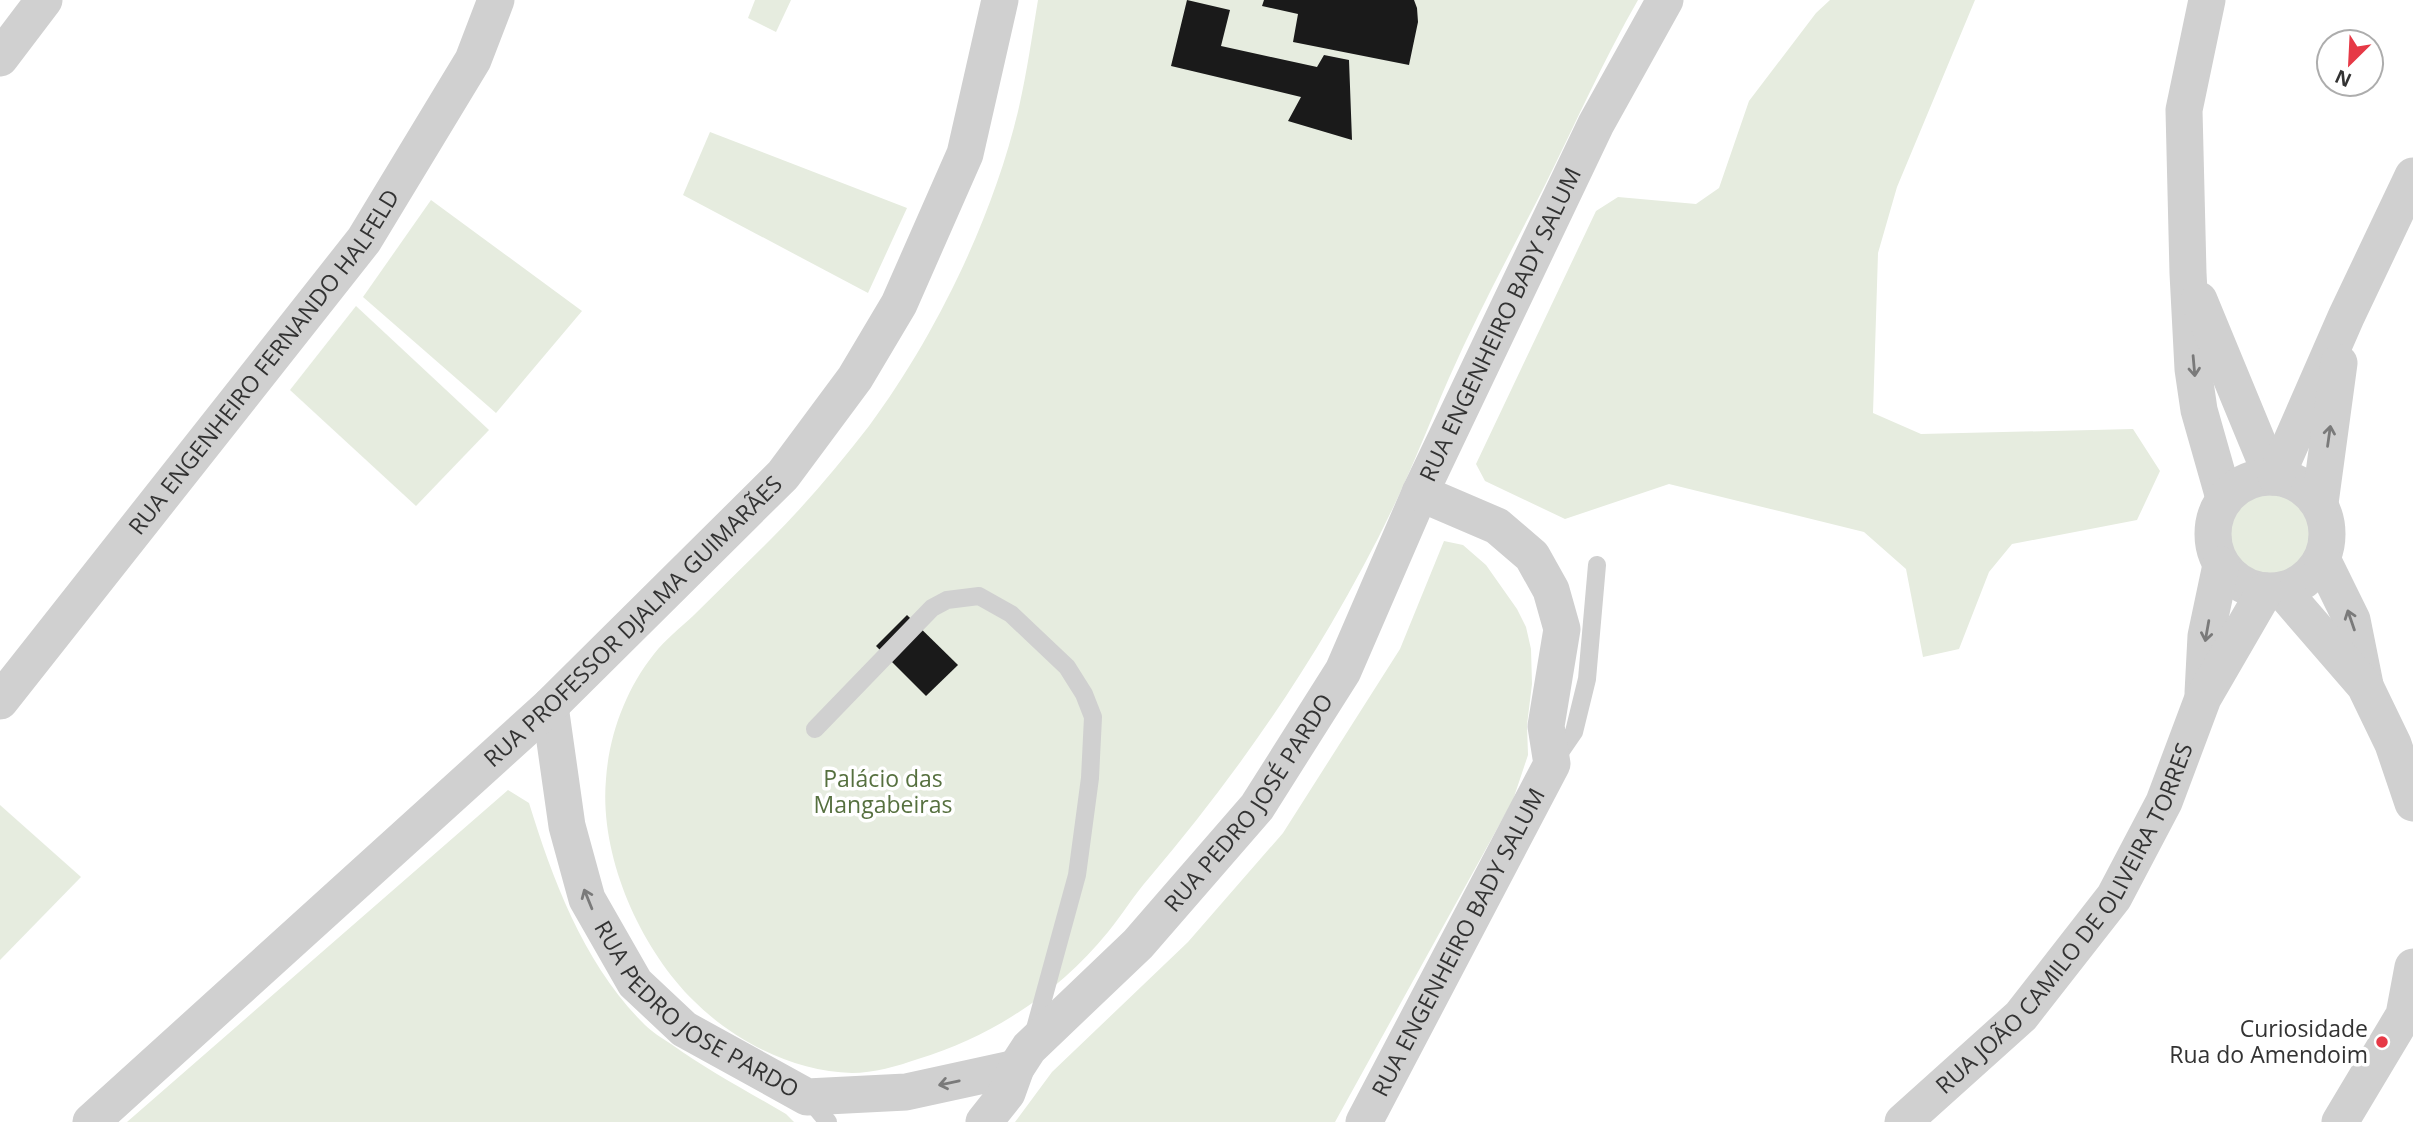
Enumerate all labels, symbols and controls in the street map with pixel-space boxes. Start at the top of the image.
north arrow [2315,28,2385,98]
text: N [2331,64,2355,94]
street label: RUA ENGENHEIRO BADY SALUM [1411,162,1588,486]
street label: RUA ENGENHEIRO FERNANDO HALFELD [120,183,406,541]
one-way arrow [2188,354,2201,377]
one-way arrow [2323,425,2336,448]
street label: RUA PROFESSOR DJALMA GUIMARÃES [476,468,789,774]
one-way arrow [2344,610,2356,632]
one-way arrow [2200,619,2213,642]
street label: RUA PEDRO JOSÉ PARDO [1156,687,1340,918]
street label: RUA JOÃO CAMILO DE OLIVEIRA TORRES [1928,738,2200,1100]
park label: Palácio das Mangabeiras [814,762,952,820]
street label: RUA ENGENHEIRO BADY SALUM [1363,782,1552,1102]
one-way arrow [581,888,594,910]
street label: RUA PEDRO JOSE PARDO [588,914,805,1105]
place label: Curiosidade Rua do Amendoim [2169,1012,2368,1070]
marker: Curiosidade Rua do Amendoim [2374,1034,2390,1050]
one-way arrow [938,1076,961,1090]

